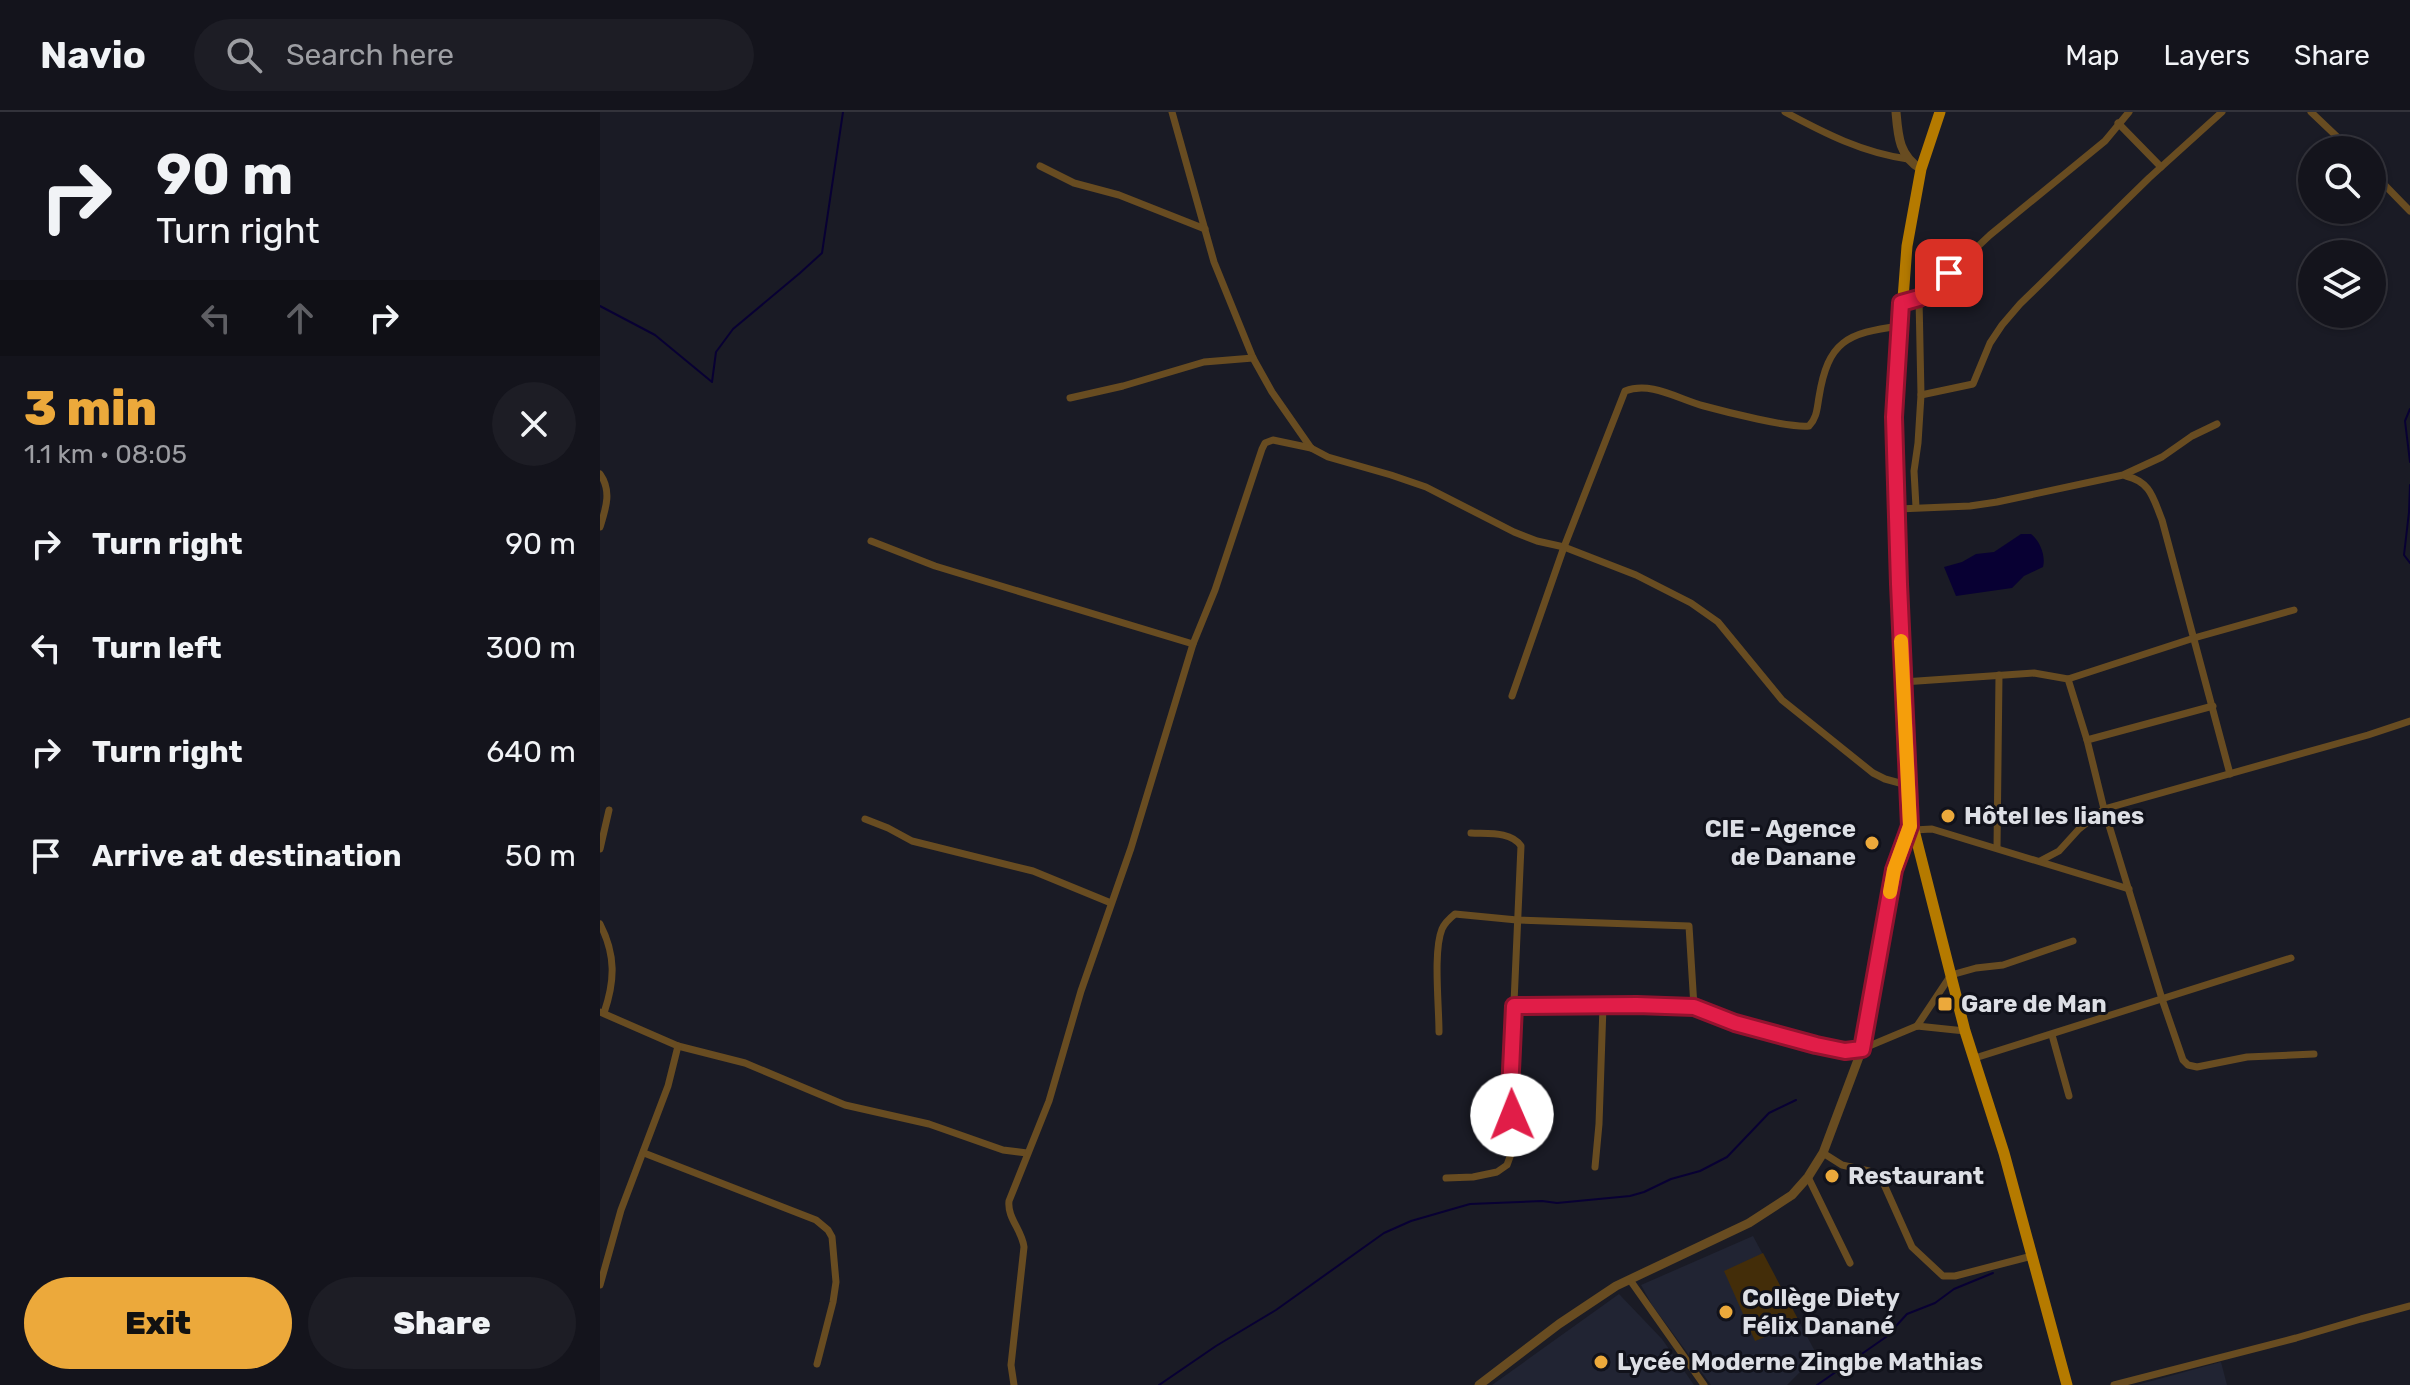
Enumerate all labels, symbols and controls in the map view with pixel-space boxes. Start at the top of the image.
search box [194,19,754,91]
text: Navio [40,32,146,78]
icon: search [222,33,266,77]
text: Search here [286,37,454,73]
text: Map [2065,39,2120,72]
text: Layers [2164,39,2250,72]
text: Share [2294,39,2370,72]
map controls [2298,136,2386,328]
button: search [2298,136,2386,224]
text: 90 m [156,142,293,208]
icon: right [24,144,128,248]
text: Turn right [156,209,320,252]
pin [1915,239,1983,307]
button: layers [2298,240,2386,328]
icon: arrive [1927,251,1971,295]
icon: left [194,296,238,340]
icon: ahead [278,296,322,340]
icon: right [362,296,406,340]
text: 3 min [24,380,157,437]
button: close [492,382,576,466]
text: 1.1 km · 08:05 [24,439,187,470]
icon: right [24,522,68,566]
text: Turn right [92,526,243,562]
text: 90 m [505,526,576,562]
icon: left [24,626,68,670]
text: Turn left [92,630,222,666]
text: 300 m [486,630,576,666]
icon: right [24,730,68,774]
text: Turn right [92,734,243,770]
text: 640 m [486,734,576,770]
place label: Hôtel les lianes [1964,802,2144,830]
marker: Hôtel les lianes [1939,807,1957,825]
place label: CIE - Agence de Danane [1705,815,1856,871]
icon: arrive [24,834,68,878]
marker: CIE - Agence de Danane [1863,834,1881,852]
text: Arrive at destination [92,838,402,874]
text: 50 m [505,838,576,874]
place label: Gare de Man [1961,990,2107,1018]
marker: Gare de Man [1936,995,1954,1013]
position arrow [1470,1073,1554,1157]
place label: Restaurant [1848,1162,1984,1190]
marker: Restaurant [1823,1167,1841,1185]
button: Exit [24,1277,292,1369]
button: Share [308,1277,576,1369]
place label: Collège Diety Félix Danané [1742,1284,1900,1340]
marker: Collège Diety Félix Danané [1717,1303,1735,1321]
place label: Lycée Moderne Zingbe Mathias [1617,1348,1983,1376]
marker: Lycée Moderne Zingbe Mathias [1592,1353,1610,1371]

